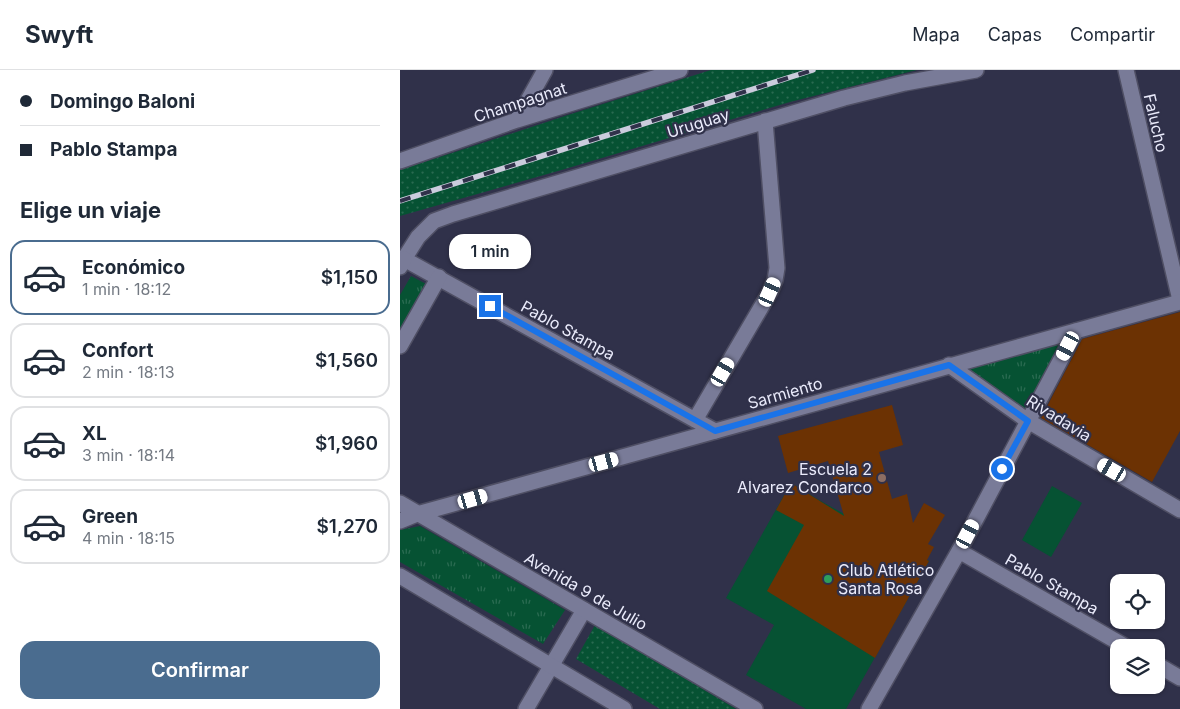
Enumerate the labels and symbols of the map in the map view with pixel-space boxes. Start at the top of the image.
street label: Champagnat [471,78,569,126]
street label: Falucho [1140,92,1172,154]
street label: Uruguay [664,104,732,142]
callout: 1 min [449,234,531,268]
car [757,275,782,309]
route end [479,295,501,317]
street label: Pablo Stampa [517,296,619,364]
car [1054,329,1081,363]
car [709,355,736,389]
street label: Sarmiento [745,373,825,413]
street label: Rivadavia [1023,390,1095,446]
car [587,451,620,473]
car [1095,456,1128,484]
route start [991,458,1013,480]
place label: Escuela 2 Alvarez Condarco [737,459,872,497]
marker: Escuela 2 Alvarez Condarco [876,472,888,484]
car [456,488,489,510]
car [954,517,981,551]
street label: Avenida 9 de Julio [521,548,651,634]
street label: Pablo Stampa [1002,549,1102,619]
place label: Club Atlético Santa Rosa [838,560,934,598]
marker: Club Atlético Santa Rosa [822,573,834,585]

